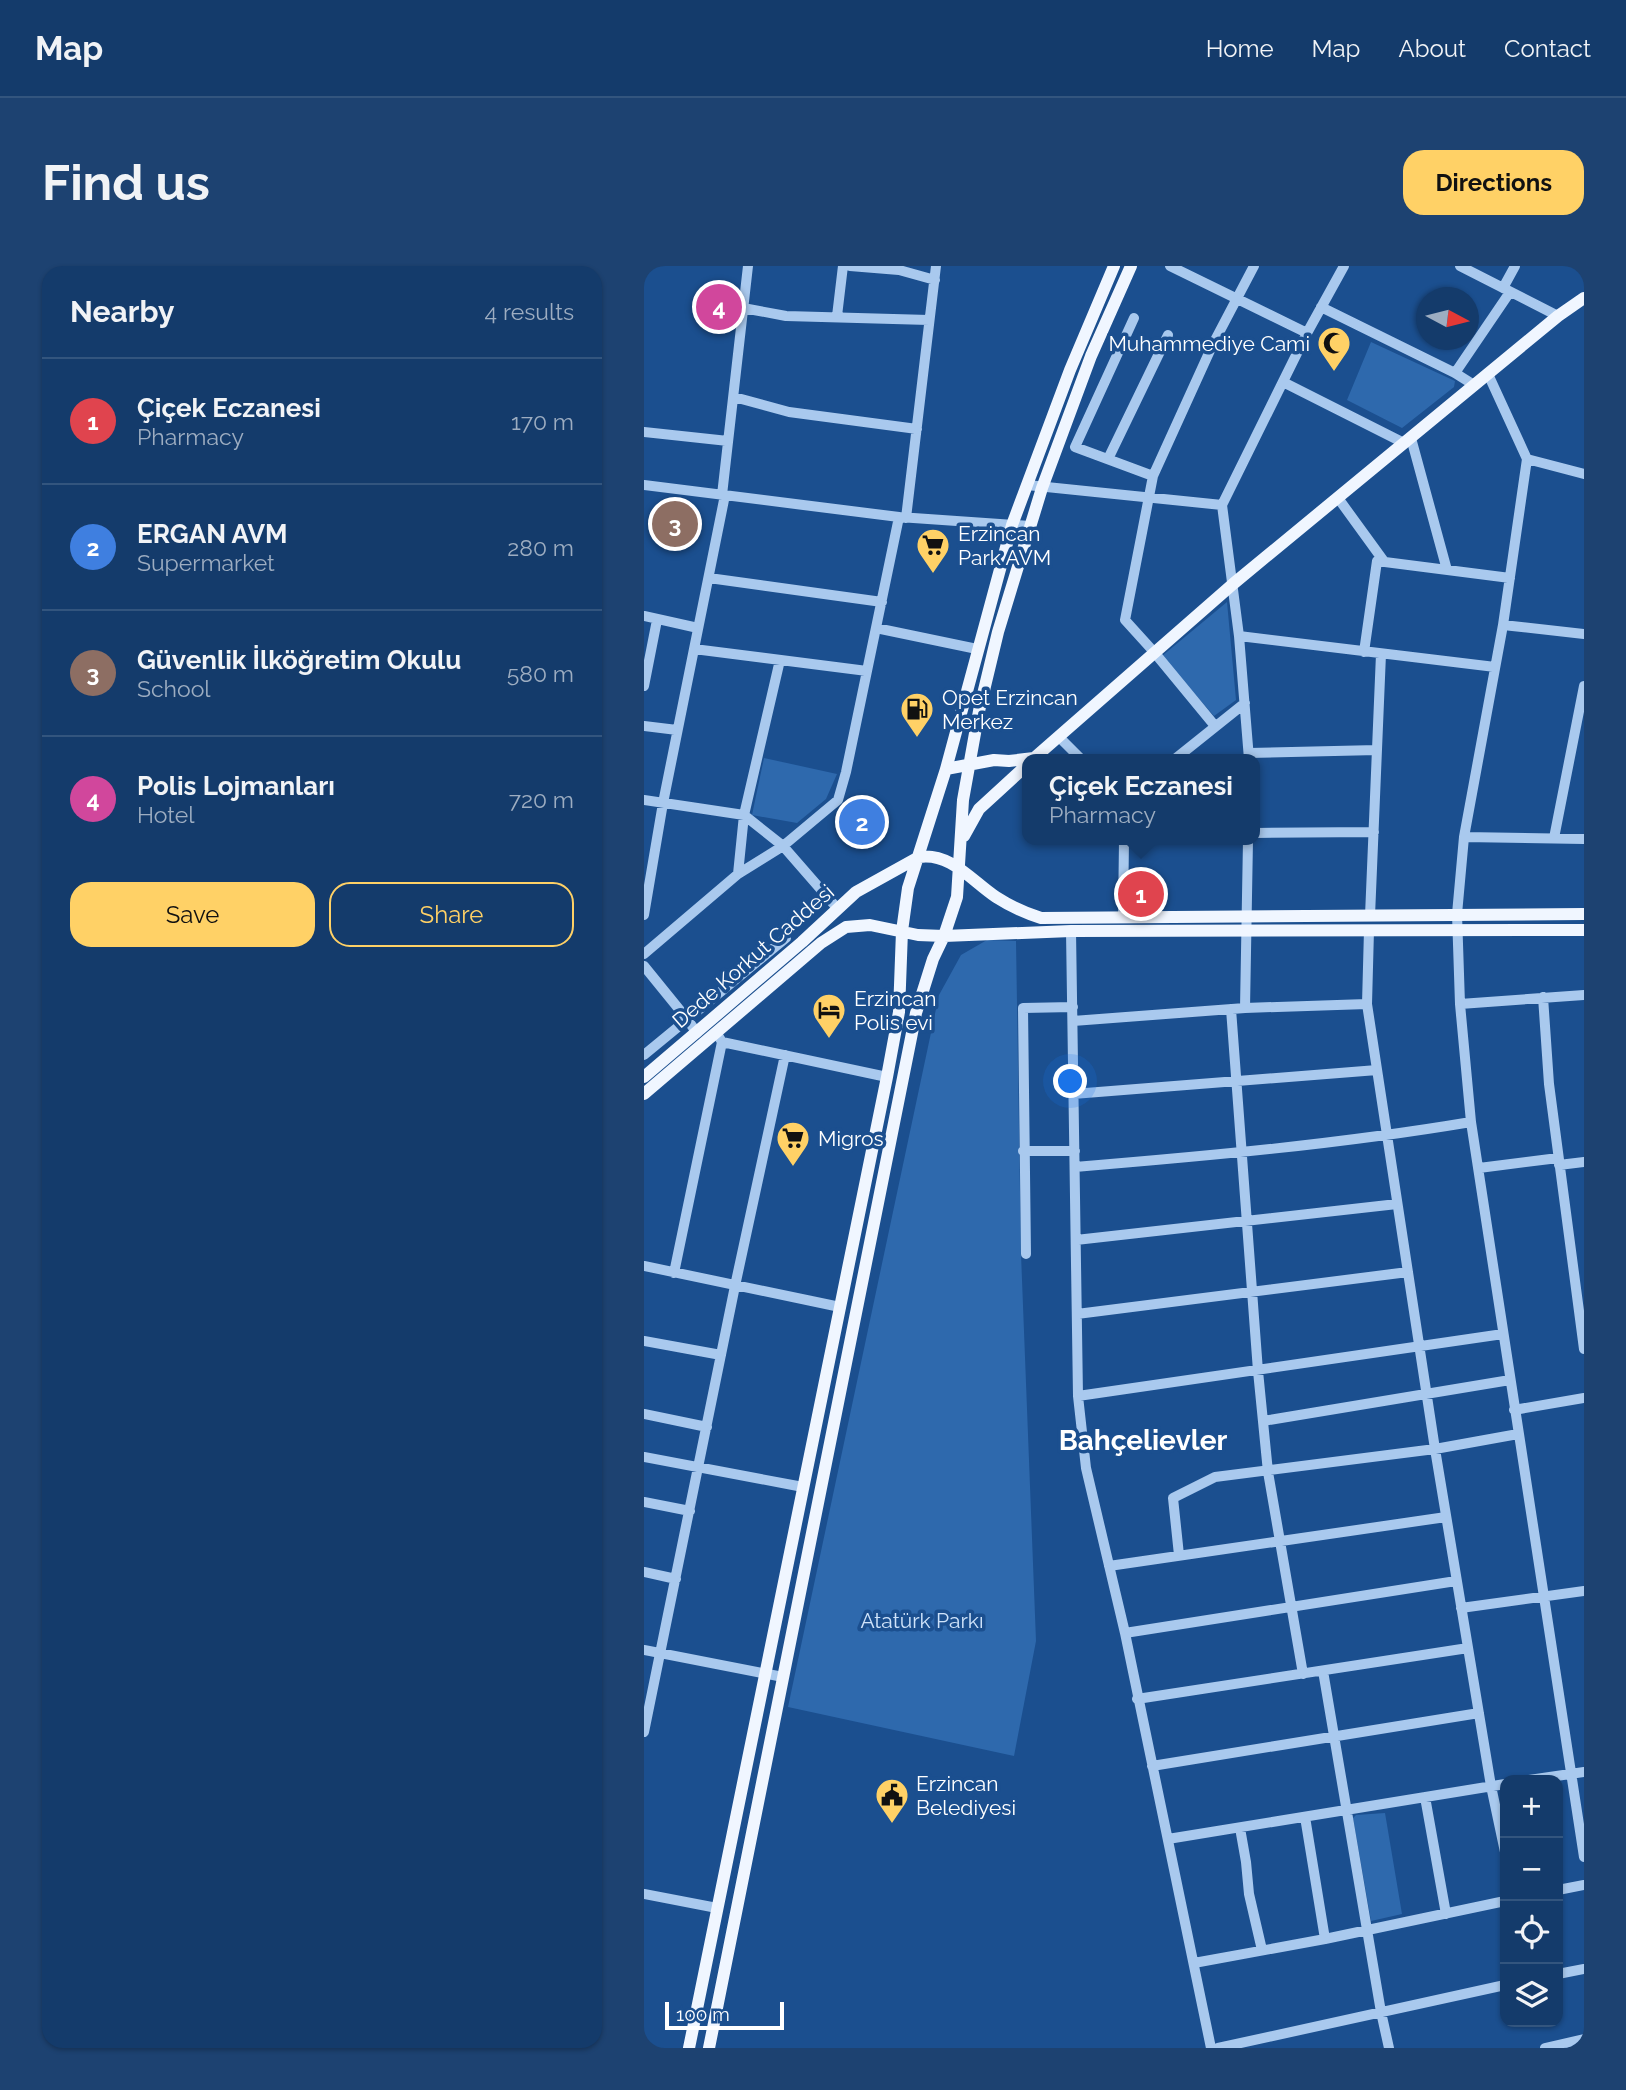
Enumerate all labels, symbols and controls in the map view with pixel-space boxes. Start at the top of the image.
text: Map [35,29,103,68]
text: Home [1206,34,1274,63]
text: Map [1312,34,1360,63]
text: About [1398,34,1466,63]
text: Contact [1504,34,1591,63]
button: Directions [1403,150,1584,215]
text: Find us [42,154,210,211]
pin: 4 [696,281,742,333]
north arrow [1416,287,1479,350]
text: Nearby [70,294,174,329]
text: 4 results [485,298,574,325]
mosque icon: Muhammediye Cami [1315,324,1353,373]
place label: Muhammediye Cami [1108,331,1310,356]
text: Çiçek Eczanesi [137,393,321,423]
text: 1 [87,408,99,435]
text: 170 m [511,408,574,435]
text: Pharmacy [137,423,244,450]
pin: 3 [652,498,698,550]
text: ERGAN AVM [137,519,287,549]
place label: Erzincan Park AVM [958,521,1051,570]
supermarket icon: Erzincan Park AVM [914,526,952,575]
text: 2 [87,534,99,561]
text: 280 m [507,534,574,561]
text: Supermarket [137,549,275,576]
text: Güvenlik İlköğretim Okulu [137,645,461,675]
text: 3 [87,660,99,687]
text: 580 m [507,660,574,687]
text: School [137,675,211,702]
place label: Opet Erzincan Merkez [942,685,1078,734]
fuel station icon: Opet Erzincan Merkez [898,690,936,739]
popup [1022,754,1260,845]
text: Polis Lojmanları [137,771,335,801]
text: Çiçek Eczanesi [1049,771,1233,801]
text: 4 [86,786,100,813]
text: 720 m [509,786,574,813]
pin: 2 [839,796,885,848]
text: Hotel [137,801,195,828]
text: Pharmacy [1049,801,1156,828]
pin: 1 [1118,868,1164,920]
street label: Dede Korkut Caddesi [667,879,839,1033]
button: Save [70,882,315,947]
button: Share [329,882,574,947]
place label: Erzincan Polis evi [854,986,936,1035]
hotel icon: Erzincan Polis evi [810,991,848,1040]
your location [1053,1064,1087,1098]
supermarket icon: Migros [774,1119,812,1168]
place label: Migros [818,1126,884,1151]
district label: Bahçelievler [1059,1424,1228,1457]
park label: Atatürk Parkı [861,1608,983,1633]
place label: Erzincan Belediyesi [916,1771,1016,1820]
map controls [1500,1775,1563,2027]
button: + [1500,1775,1563,1838]
public building icon: Erzincan Belediyesi [873,1776,911,1825]
button: − [1500,1838,1563,1901]
button: locate [1500,1901,1563,1964]
button: layers [1500,1964,1563,2027]
scale bar [665,1999,784,2031]
text: 100 m [676,2003,730,2025]

